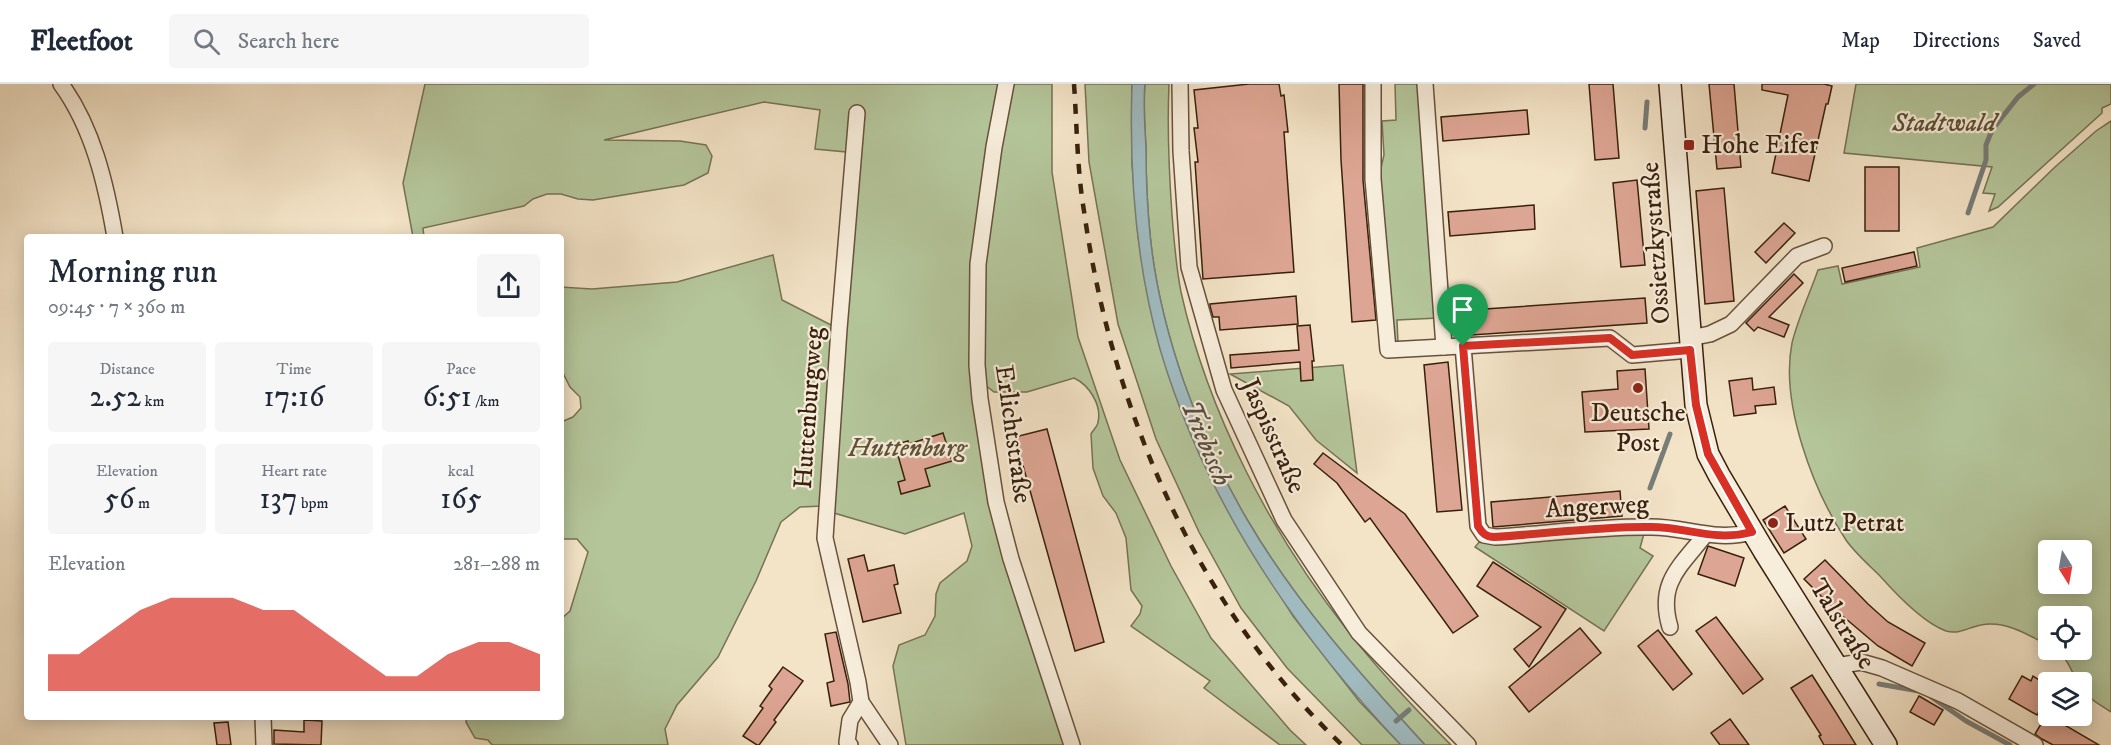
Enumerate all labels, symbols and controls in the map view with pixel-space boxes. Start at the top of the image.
search box [169,14,589,68]
text: Fleetfoot [30,24,133,59]
icon: search [190,25,223,58]
text: Search here [238,28,339,55]
text: Map [1841,28,1880,54]
text: Directions [1913,28,2000,54]
text: Saved [2033,28,2081,54]
park label: Stadtwald [1891,107,2000,140]
place label: Hohe Eifer [1701,129,1819,162]
marker: Hohe Eifer [1682,138,1696,152]
street label: Ossietzkystraße [1634,161,1678,325]
text: Morning run [48,252,217,293]
button: share [477,254,540,317]
pin [1437,284,1488,346]
icon: arrive [1446,293,1479,326]
text: 09:45 · 7 × 360 m [48,295,185,320]
street label: Huttenburgweg [787,325,831,490]
text: Distance [99,359,155,379]
text: Time [277,359,311,379]
text: Pace [446,359,476,379]
street label: Erlichtstraße [987,363,1039,505]
street label: Jaspisstraße [1232,372,1313,499]
text: 2.52 [90,379,141,416]
text: 17:16 [263,379,325,416]
text: 6:51 [422,379,472,416]
marker: Deutsche Post [1631,381,1645,395]
text: km [141,391,164,411]
text: /km [472,391,500,411]
water label: Triebisch [1173,395,1239,491]
place label: Deutsche Post [1590,397,1686,460]
park label: Huttenburg [847,432,968,465]
text: Elevation [96,461,158,481]
text: Heart rate [261,461,327,481]
text: kcal [448,461,474,481]
text: 56 [104,481,135,518]
text: 137 [260,481,298,518]
text: 165 [440,481,482,518]
street label: Angerweg [1544,488,1650,526]
text: m [135,493,150,513]
text: bpm [298,493,329,513]
place label: Lutz Petrat [1785,507,1904,540]
marker: Lutz Petrat [1766,516,1780,530]
north arrow [2038,540,2092,594]
map controls [2038,540,2092,726]
text: Elevation [48,552,125,577]
text: 281–288 m [453,552,540,577]
street label: Talstraße [1801,573,1883,675]
button: locate [2038,606,2092,660]
button: layers [2038,672,2092,726]

